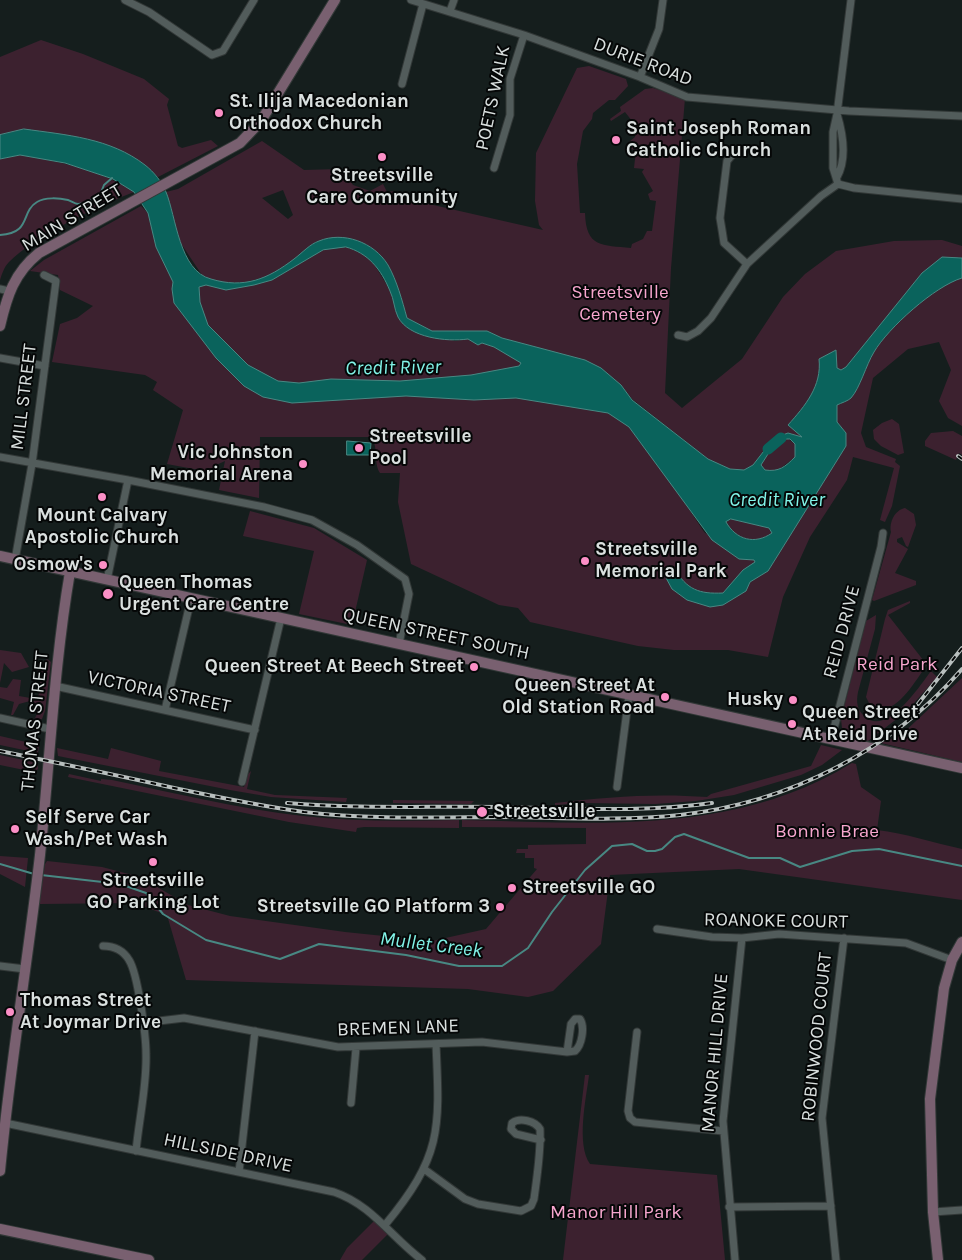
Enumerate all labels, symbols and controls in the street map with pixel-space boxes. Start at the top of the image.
street label: DURIE ROAD [590,33,696,91]
street label: POETS WALK [471,43,515,153]
place label: St. Ilija Macedonian Orthodox Church [229,91,409,135]
marker: St. Ilija Macedonian Orthodox Church [213,107,225,119]
place label: Saint Joseph Roman Catholic Church [626,118,811,162]
marker: Saint Joseph Roman Catholic Church [610,134,622,146]
marker: Streetsville Care Community [376,151,388,163]
place label: Streetsville Care Community [306,165,458,209]
street label: MAIN STREET [18,179,126,257]
park label: Streetsville Cemetery [571,282,669,326]
street label: MILL STREET [6,342,42,452]
water label: Credit River [345,355,441,381]
place label: Streetsville Pool [369,426,471,470]
place label: Vic Johnston Memorial Arena [150,442,293,486]
marker: Streetsville Pool [353,442,365,454]
marker: Vic Johnston Memorial Arena [297,458,309,470]
water label: Credit River [729,488,825,512]
marker: Mount Calvary Apostolic Church [96,491,108,503]
place label: Mount Calvary Apostolic Church [25,505,179,549]
place label: Streetsville Memorial Park [595,539,727,583]
place label: Osmow's [13,554,93,576]
marker: Streetsville Memorial Park [579,555,591,567]
marker: Osmow's [97,559,109,571]
place label: Queen Thomas Urgent Care Centre [119,572,289,616]
street label: REID DRIVE [819,583,865,681]
marker: Queen Thomas Urgent Care Centre [101,587,115,601]
street label: QUEEN STREET SOUTH [341,603,531,665]
street label: THOMAS STREET [16,650,54,792]
park label: Reid Park [856,654,938,676]
place label: Queen Street At Beech Street [205,656,464,678]
marker: Queen Street At Beech Street [468,661,480,673]
street label: VICTORIA STREET [86,666,232,718]
place label: Queen Street At Old Station Road [502,675,655,719]
place label: Husky [727,689,783,711]
marker: Queen Street At Old Station Road [659,691,671,703]
marker: Husky [787,694,799,706]
place label: Queen Street At Reid Drive [802,702,918,746]
marker: Queen Street At Reid Drive [786,718,798,730]
place label: Streetsville [493,801,595,823]
marker: Streetsville [475,805,489,819]
place label: Self Serve Car Wash/Pet Wash [25,807,168,851]
park label: Bonnie Brae [775,821,879,843]
marker: Self Serve Car Wash/Pet Wash [9,823,21,835]
marker: Streetsville GO Parking Lot [147,856,159,868]
place label: Streetsville GO Parking Lot [86,870,220,914]
place label: Streetsville GO [522,877,655,899]
marker: Streetsville GO [506,882,518,894]
place label: Streetsville GO Platform 3 [257,896,490,918]
marker: Streetsville GO Platform 3 [494,901,506,913]
street label: ROANOKE COURT [704,908,848,934]
water label: Mullet Creek [378,927,484,963]
street label: ROBINWOOD COURT [797,951,837,1123]
street label: MANOR HILL DRIVE [697,973,733,1133]
place label: Thomas Street At Joymar Drive [20,990,161,1034]
marker: Thomas Street At Joymar Drive [4,1006,16,1018]
street label: BREMEN LANE [337,1014,459,1042]
street label: HILLSIDE DRIVE [161,1128,295,1178]
park label: Manor Hill Park [550,1202,682,1224]

